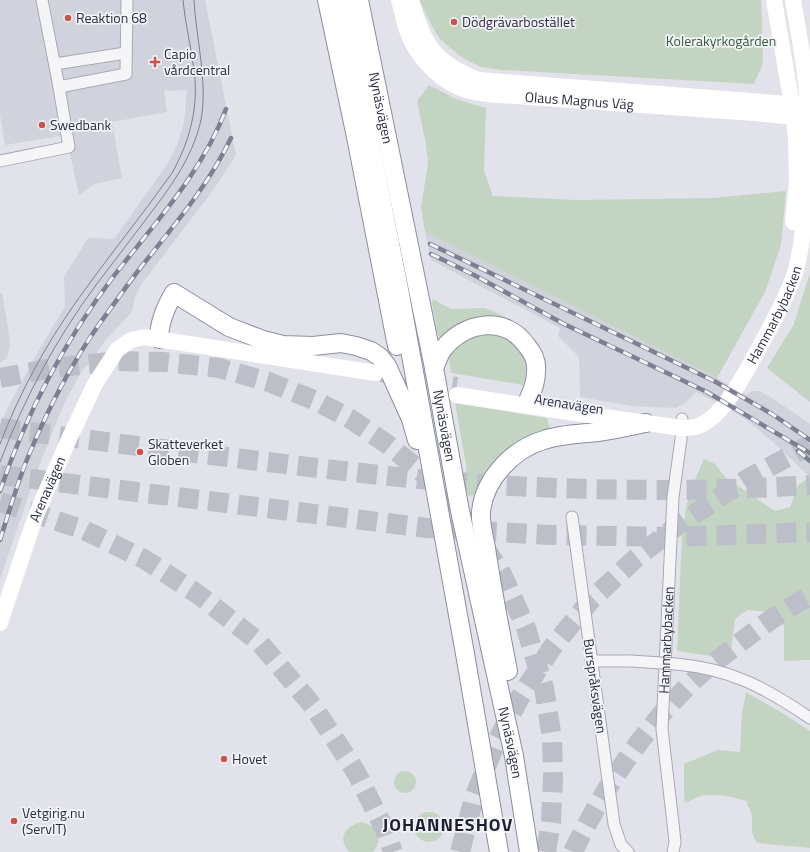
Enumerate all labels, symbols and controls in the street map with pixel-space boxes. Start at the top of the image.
place label: Reaktion 68 [76,7,147,28]
place label: Dödgrävarbostället [462,11,575,32]
marker: Reaktion 68 [63,13,73,23]
marker: Dödgrävarbostället [449,17,459,27]
park label: Kolerakyrkogården [666,30,776,51]
place label: Capio vårdcentral [164,43,230,80]
marker: Capio vårdcentral [149,56,161,68]
street label: Nynäsvägen [364,70,399,145]
street label: Olaus Magnus Väg [524,86,635,114]
place label: Swedbank [50,114,111,135]
marker: Swedbank [37,120,47,130]
street label: Hammarbybacken [741,263,806,368]
street label: Nynäsvägen [428,388,462,463]
street label: Arenavägen [533,388,605,419]
place label: Skatteverket Globen [148,433,223,470]
marker: Skatteverket Globen [135,447,145,457]
street label: Arenavägen [23,453,70,525]
street label: Hammarbybacken [653,586,679,694]
street label: Burspråksvägen [578,637,613,735]
street label: Nynäsvägen [493,705,528,780]
place label: Hovet [232,748,267,769]
marker: Hovet [219,754,229,764]
place label: Vetgirig.nu (ServIT) [22,802,85,839]
district label: JOHANNESHOV [383,811,513,838]
marker: Vetgirig.nu (ServIT) [9,816,19,826]

